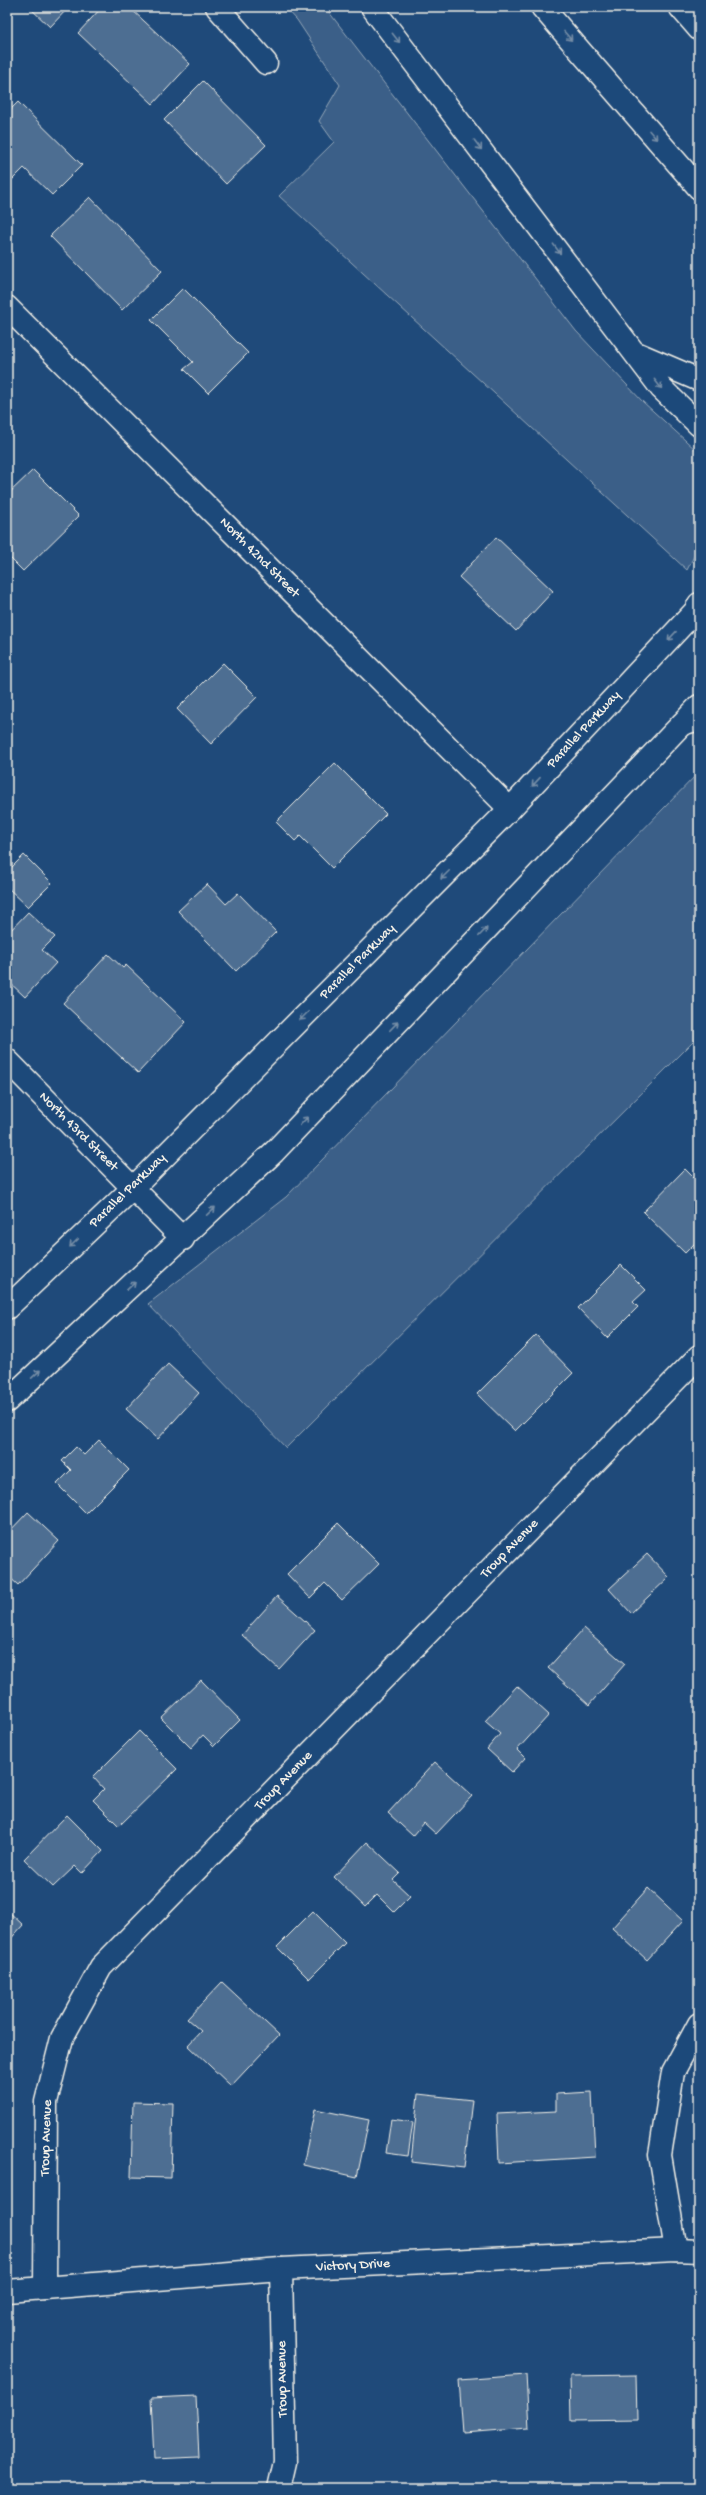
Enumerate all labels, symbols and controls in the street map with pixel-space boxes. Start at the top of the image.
one-way arrow [563,31,572,42]
one-way arrow [391,32,400,43]
one-way arrow [648,129,657,140]
one-way arrow [474,140,482,151]
one-way arrow [552,243,561,254]
one-way arrow [654,378,663,389]
street label: North 42nd Street [215,514,304,603]
one-way arrow [668,631,677,641]
street label: Parallel Parkway [543,687,624,773]
one-way arrow [531,777,541,787]
one-way arrow [440,870,450,880]
street label: Parallel Parkway [316,920,400,1004]
one-way arrow [479,927,488,937]
one-way arrow [299,1012,309,1021]
one-way arrow [389,1021,399,1031]
street label: North 43rd Street [35,1089,122,1176]
one-way arrow [299,1116,308,1126]
street label: Parallel Parkway [85,1150,170,1233]
one-way arrow [206,1207,216,1216]
one-way arrow [69,1239,79,1248]
one-way arrow [126,1282,136,1291]
one-way arrow [31,1369,41,1379]
street label: Troup Avenue [477,1515,543,1583]
street label: Troup Avenue [251,1747,317,1815]
street label: Troup Avenue [37,2099,57,2178]
street label: Victory Drive [314,2256,391,2276]
street label: Troup Avenue [274,2340,292,2418]

